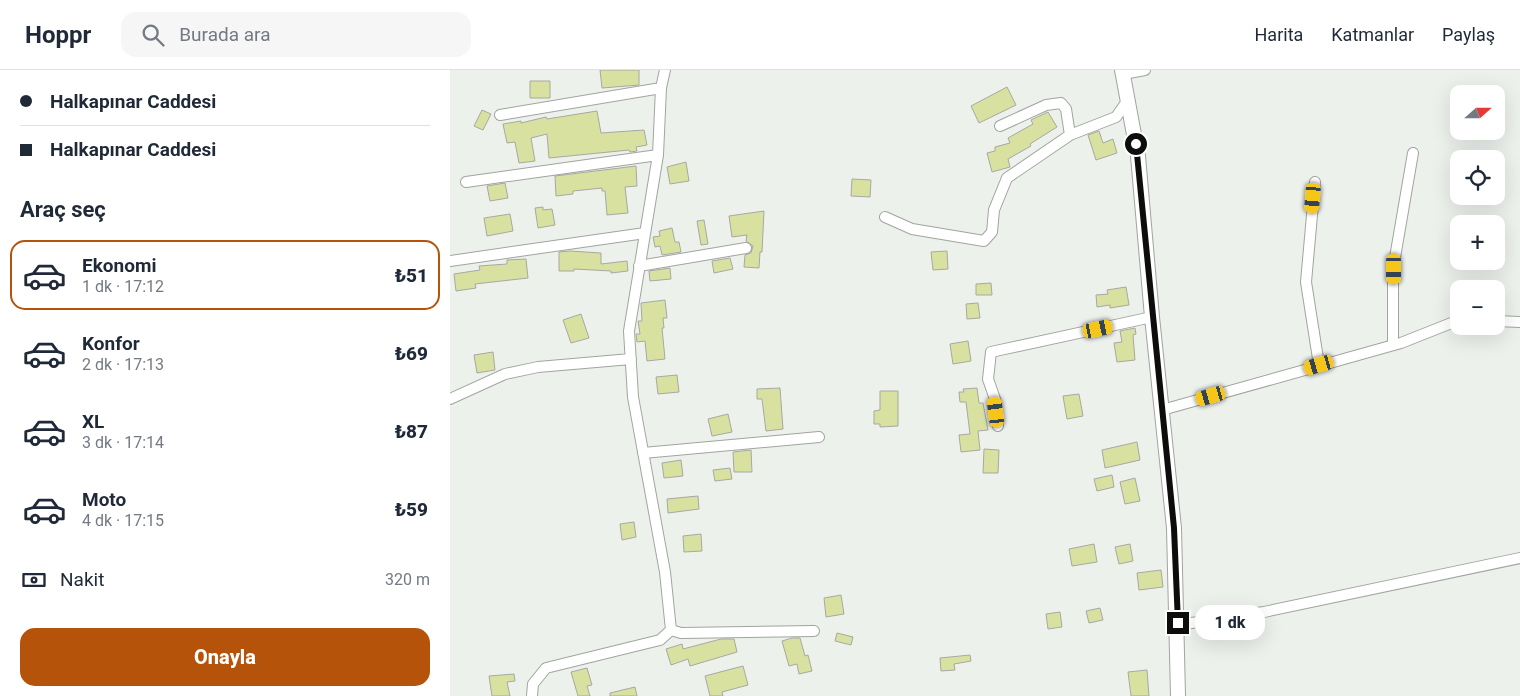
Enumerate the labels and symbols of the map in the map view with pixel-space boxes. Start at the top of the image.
north arrow [1450,85,1505,140]
route start [1125,133,1147,155]
car [1304,182,1321,214]
car [1386,254,1401,284]
car [1081,319,1114,339]
car [1302,354,1335,376]
car [1194,385,1227,407]
car [986,396,1005,428]
callout: 1 dk [1196,606,1266,640]
route end [1167,612,1189,634]

